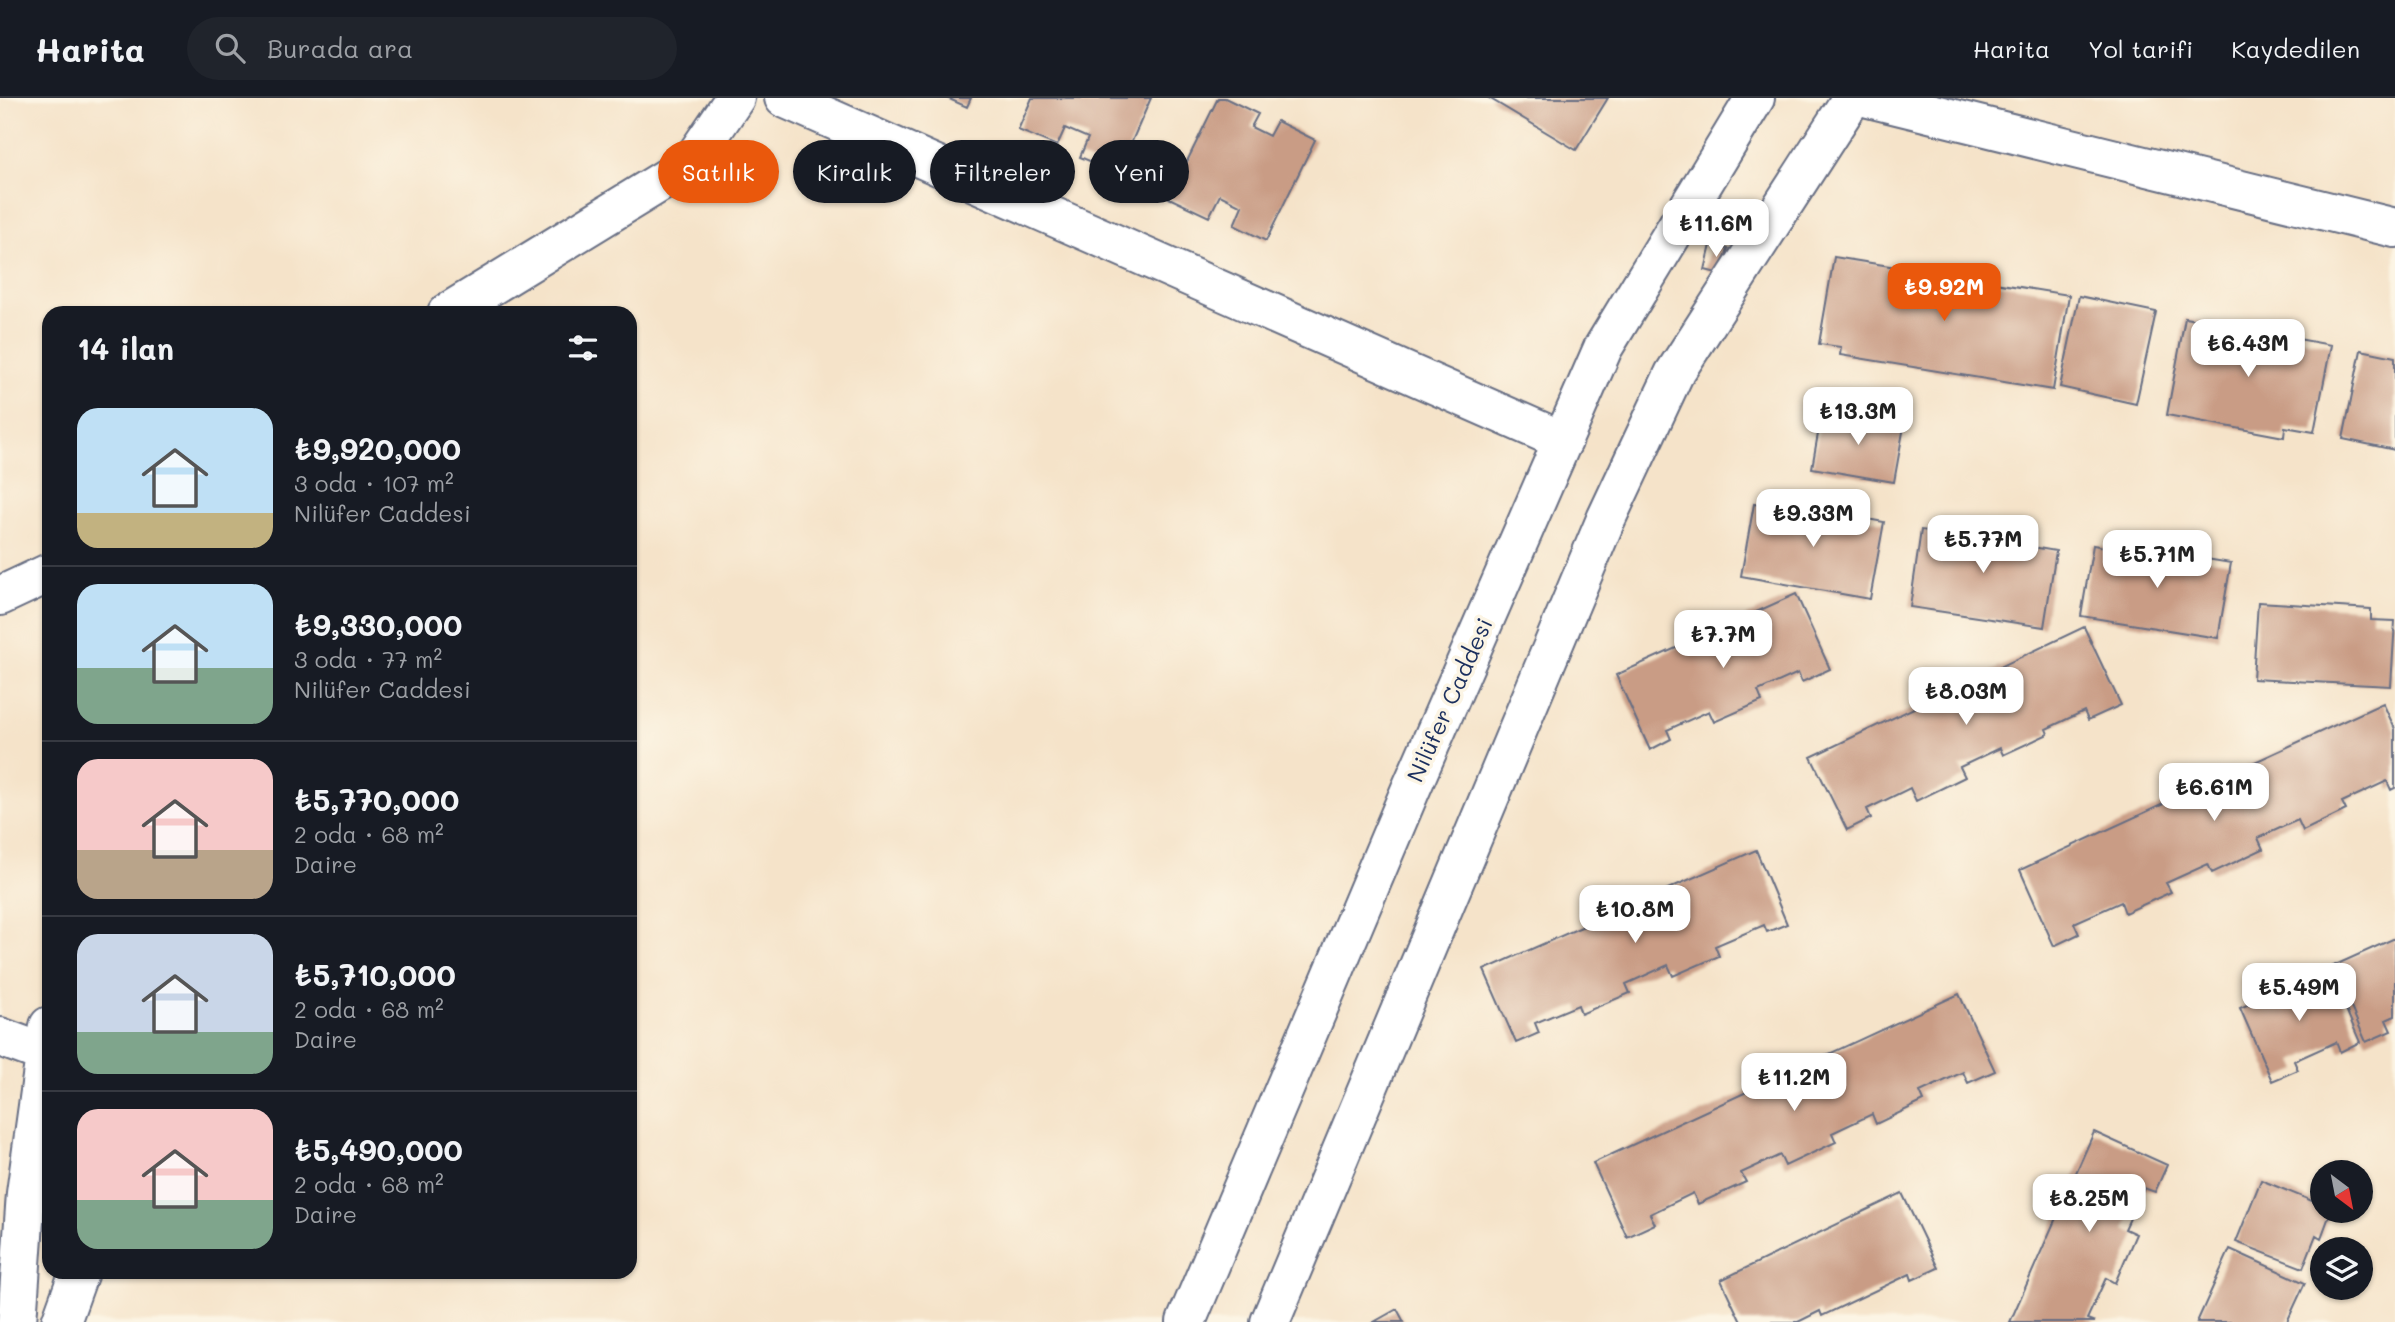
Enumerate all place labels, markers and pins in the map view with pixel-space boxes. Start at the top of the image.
pin: ₺11.6M [1659,200,1773,259]
pin: ₺9.92M [1887,264,2001,323]
pin: ₺6.43M [2191,320,2305,379]
pin: ₺13.3M [1801,388,1915,447]
pin: ₺9.33M [1756,490,1870,549]
pin: ₺5.77M [1926,516,2040,575]
pin: ₺5.71M [2100,531,2214,590]
pin: ₺7.7M [1674,610,1772,670]
pin: ₺8.03M [1909,668,2023,727]
pin: ₺6.61M [2157,764,2271,823]
pin: ₺10.8M [1578,886,1692,945]
pin: ₺5.49M [2242,964,2356,1023]
pin: ₺11.2M [1737,1054,1851,1113]
pin: ₺8.25M [2032,1174,2146,1234]

